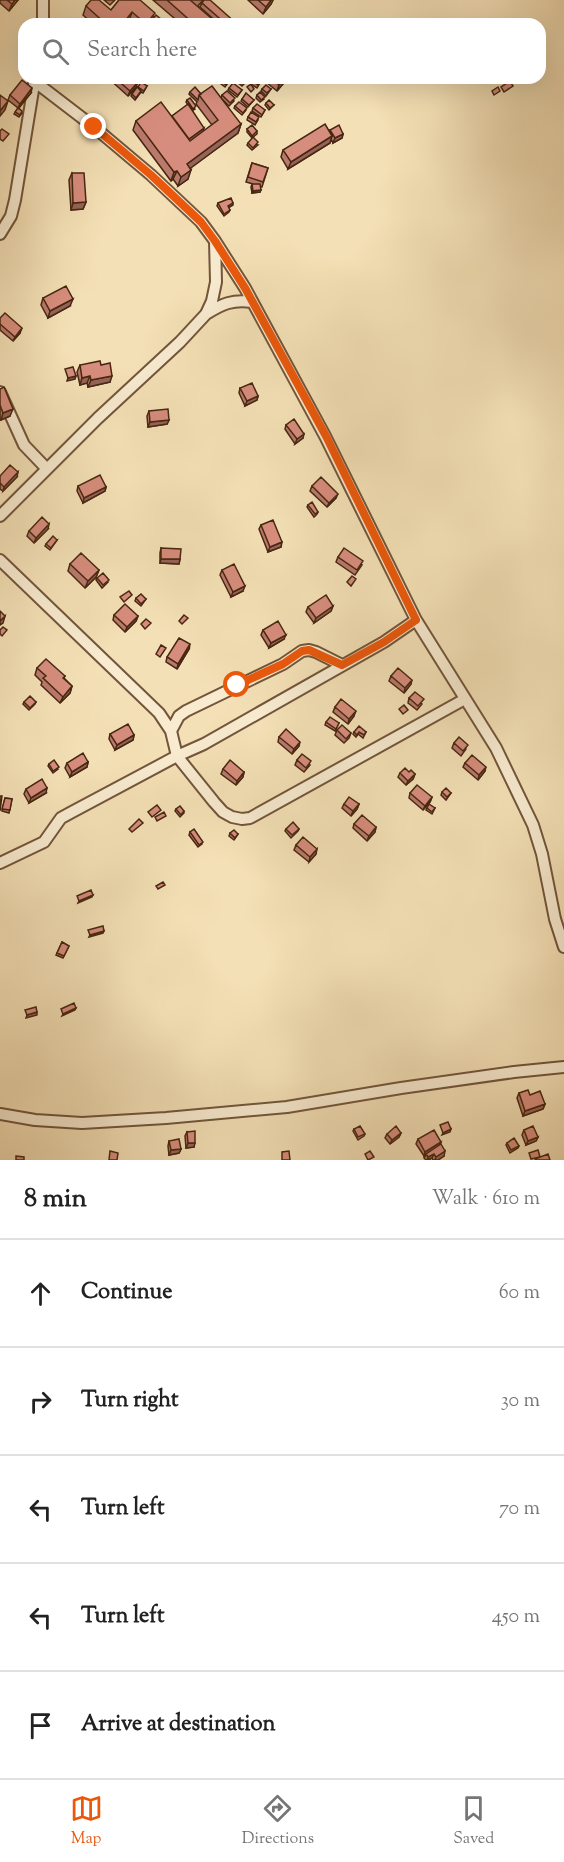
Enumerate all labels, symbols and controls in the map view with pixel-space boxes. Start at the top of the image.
search box [18,18,546,84]
icon: search [39,35,72,68]
text: Search here [87,35,197,67]
route end [80,113,106,139]
route start [223,671,249,697]
text: 8 min [24,1181,87,1218]
text: Walk · 610 m [432,1185,540,1214]
icon: ahead [24,1277,57,1310]
text: Continue [81,1277,172,1309]
text: 60 m [499,1279,540,1308]
icon: right [24,1385,57,1418]
text: Turn right [81,1385,178,1417]
text: 30 m [501,1387,540,1416]
icon: left [24,1493,57,1526]
text: Turn left [81,1493,164,1525]
text: 70 m [499,1495,540,1524]
icon: left [24,1601,57,1634]
text: Turn left [81,1601,164,1633]
text: 450 m [492,1603,540,1632]
icon: arrive [24,1709,57,1742]
text: Arrive at destination [81,1709,276,1741]
tab: Map [70,1792,103,1851]
tab: Directions [242,1792,314,1851]
tab: Saved [453,1792,494,1851]

